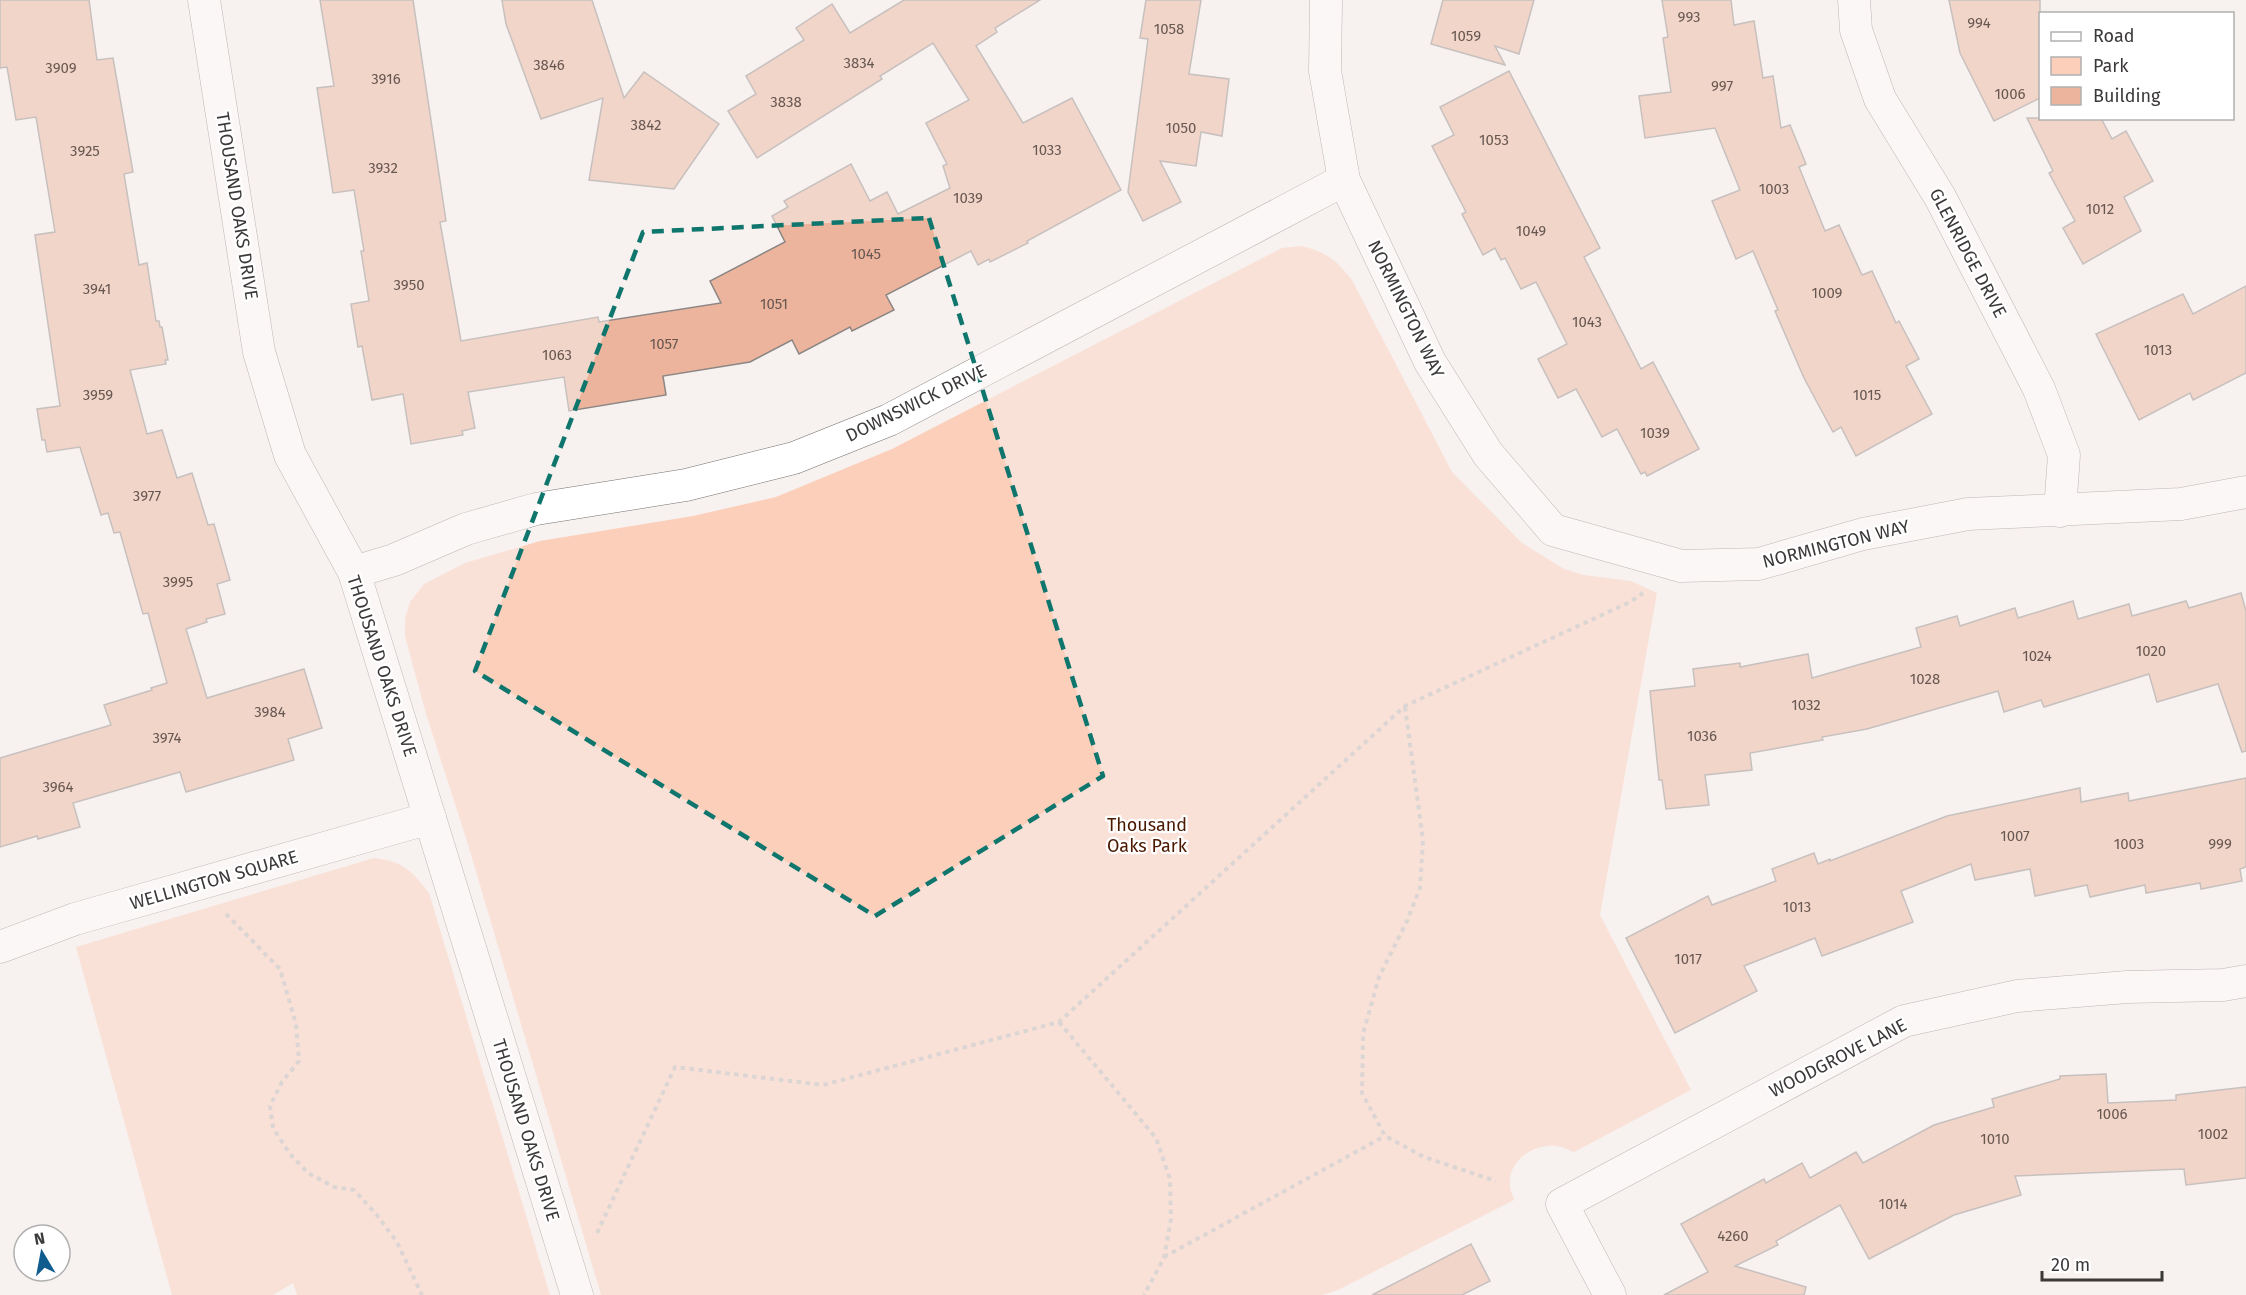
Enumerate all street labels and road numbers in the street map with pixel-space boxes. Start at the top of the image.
street label: THOUSAND OAKS DRIVE [211,111,263,301]
street label: GLENRIDGE DRIVE [1925,185,2011,321]
street label: NORMINGTON WAY [1363,236,1449,382]
street label: DOWNSWICK DRIVE [842,359,990,447]
street label: NORMINGTON WAY [1760,515,1912,573]
street label: THOUSAND OAKS DRIVE [342,572,422,760]
street label: WELLINGTON SQUARE [127,845,301,915]
street label: WOODGROVE LANE [1766,1014,1910,1102]
street label: THOUSAND OAKS DRIVE [488,1036,564,1224]

